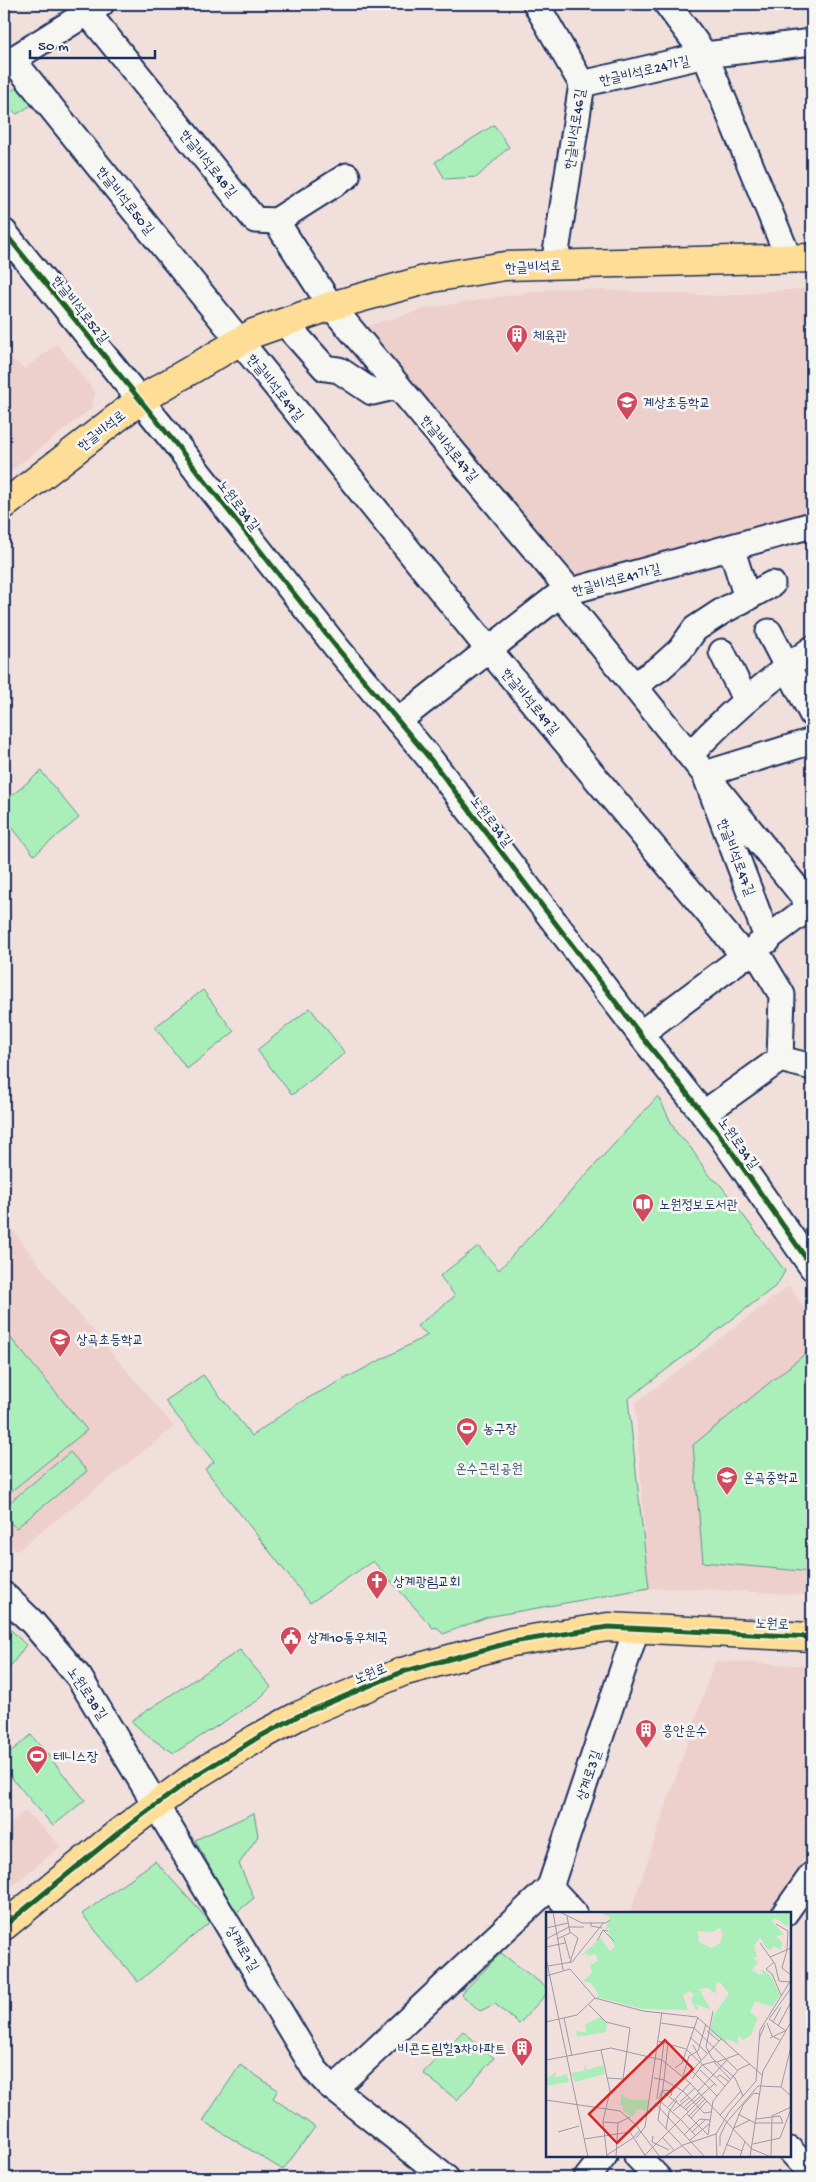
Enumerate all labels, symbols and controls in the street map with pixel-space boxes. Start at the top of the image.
scale bar [30,28,155,60]
text: 50 m [38,38,69,56]
street label: 한글비석로24가길 [598,54,692,91]
street label: 한글비석로46길 [562,87,591,171]
street label: 한글비석로48길 [175,127,240,202]
street label: 한글비석로50길 [91,164,157,240]
street label: 한글비석로 [505,259,562,278]
street label: 한글비석로52길 [47,273,112,348]
building icon: 체육관 [505,323,529,354]
place label: 체육관 [533,329,567,346]
street label: 한글비석로49길 [242,352,307,426]
school or university icon: 계상초등학교 [615,390,639,421]
place label: 계상초등학교 [643,396,711,413]
street label: 한글비석로 [75,408,130,456]
street label: 한글비석로47길 [415,413,481,487]
street label: 노원로34길 [212,478,262,536]
street label: 한글비석로41가길 [570,561,664,601]
street label: 한글비석로49길 [496,666,562,740]
street label: 노원로34길 [465,794,515,852]
street label: 한글비석로47길 [712,817,757,900]
street label: 노원로34길 [713,1116,762,1174]
library icon: 노원정보도서관 [631,1192,655,1223]
place label: 노원정보도서관 [659,1198,738,1215]
school or university icon: 상곡초등학교 [48,1327,72,1358]
place label: 상곡초등학교 [76,1333,144,1350]
sports icon: 농구장 [455,1416,479,1447]
place label: 농구장 [483,1422,518,1439]
park label: 온수근린공원 [455,1462,523,1479]
school or university icon: 온곡중학교 [715,1465,739,1496]
place label: 온곡중학교 [743,1471,799,1488]
church icon: 상계광림교회 [365,1569,389,1600]
place label: 상계광림교회 [393,1575,461,1592]
street label: 노원로 [755,1616,789,1635]
public building icon: 상계10동우체국 [279,1625,303,1656]
place label: 상계10동우체국 [307,1631,388,1648]
street label: 노원로 [352,1661,390,1690]
street label: 노원로38길 [62,1665,110,1725]
building icon: 흥안운수 [634,1718,658,1749]
place label: 흥안운수 [662,1724,707,1741]
sports icon: 테니스장 [25,1744,49,1775]
street label: 상계로3길 [574,1748,607,1803]
place label: 테니스장 [53,1750,99,1767]
inset map [546,1912,791,2157]
street label: 상계로1길 [221,1923,262,1976]
building icon: 비콘드림힐3차아파트 [510,2036,534,2067]
place label: 비콘드림힐3차아파트 [397,2042,506,2059]

